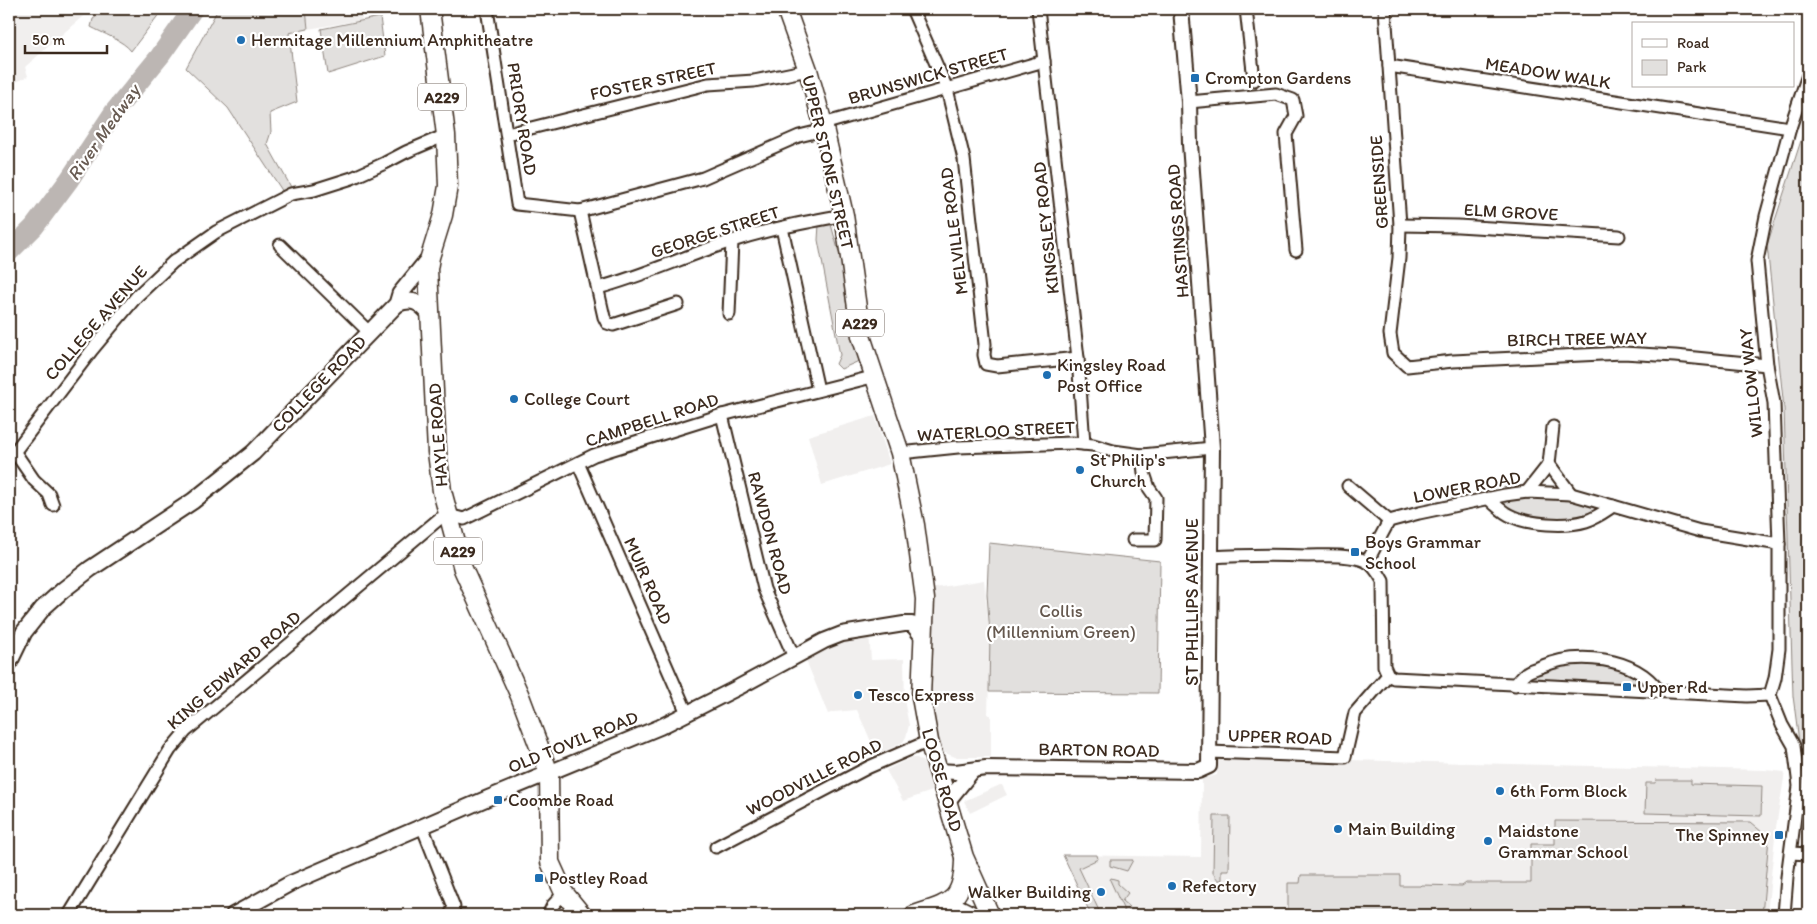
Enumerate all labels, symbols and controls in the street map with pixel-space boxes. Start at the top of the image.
scale bar [25,22,108,54]
legend [1632,22,1794,88]
place label: Hermitage Millennium Amphitheatre [251,29,533,51]
text: 50 m [32,31,65,49]
marker: Hermitage Millennium Amphitheatre [235,34,247,46]
text: Road [1677,34,1710,52]
street label: BRUNSWICK STREET [845,43,1011,109]
street label: MEADOW WALK [1484,52,1613,94]
street label: FOSTER STREET [588,57,718,105]
text: Park [1677,58,1707,76]
street label: PRIORY ROAD [502,61,542,177]
place label: Crompton Gardens [1205,67,1351,89]
marker: Crompton Gardens [1189,72,1201,84]
street label: UPPER STONE STREET [797,73,859,251]
water label: River Medway [62,78,146,185]
road number: A229 [418,84,466,110]
street label: GREENSIDE [1365,134,1393,230]
street label: KINGSLEY ROAD [1028,161,1064,295]
street label: HASTINGS ROAD [1162,163,1194,299]
street label: MELVILLE ROAD [935,166,973,296]
street label: ELM GROVE [1463,199,1559,225]
street label: GEORGE STREET [648,201,782,263]
street label: COLLEGE AVENUE [40,261,152,385]
road number: A229 [836,309,884,336]
street label: WILLOW WAY [1734,326,1768,439]
street label: BIRCH TREE WAY [1507,327,1648,351]
street label: COLLEGE ROAD [267,331,371,437]
place label: Kingsley Road Post Office [1057,354,1166,397]
marker: Kingsley Road Post Office [1041,369,1053,381]
street label: HAYLE ROAD [423,382,453,488]
place label: College Court [524,388,630,410]
street label: CAMPBELL ROAD [583,388,721,452]
marker: College Court [508,393,520,405]
street label: WATERLOO STREET [916,416,1076,446]
place label: St Philip's Church [1090,449,1166,492]
marker: St Philip's Church [1074,464,1086,476]
street label: LOWER ROAD [1411,466,1523,508]
street label: RAWDON ROAD [743,469,797,597]
street label: ST PHILLIPS AVENUE [1181,518,1203,686]
place label: Boys Grammar School [1365,531,1482,574]
street label: MUIR ROAD [619,534,677,628]
road number: A229 [434,538,482,564]
marker: Boys Grammar School [1349,546,1361,558]
park label: Collis (Millennium Green) [986,600,1136,643]
street label: KING EDWARD ROAD [162,606,306,734]
place label: Upper Rd [1637,676,1708,698]
marker: Upper Rd [1621,681,1633,693]
place label: Tesco Express [868,684,974,706]
marker: Tesco Express [852,689,864,701]
street label: OLD TOVIL ROAD [505,706,641,778]
street label: UPPER ROAD [1227,724,1333,750]
street label: LOOSE ROAD [917,726,967,834]
street label: WOODVILLE ROAD [742,733,886,821]
street label: BARTON ROAD [1038,738,1160,762]
place label: 6th Form Block [1510,780,1628,802]
marker: 6th Form Block [1494,785,1506,797]
place label: Coombe Road [508,789,614,811]
marker: Coombe Road [492,794,504,806]
place label: Main Building [1348,818,1456,840]
place label: Maidstone Grammar School [1498,820,1628,863]
marker: Main Building [1332,823,1344,835]
place label: The Spinney [1675,824,1770,846]
marker: The Spinney [1773,829,1785,841]
marker: Maidstone Grammar School [1482,835,1494,847]
place label: Postley Road [549,867,648,889]
marker: Postley Road [533,872,545,884]
place label: Refectory [1182,875,1257,897]
marker: Refectory [1166,880,1178,892]
place label: Walker Building [968,881,1092,903]
marker: Walker Building [1095,886,1107,898]

